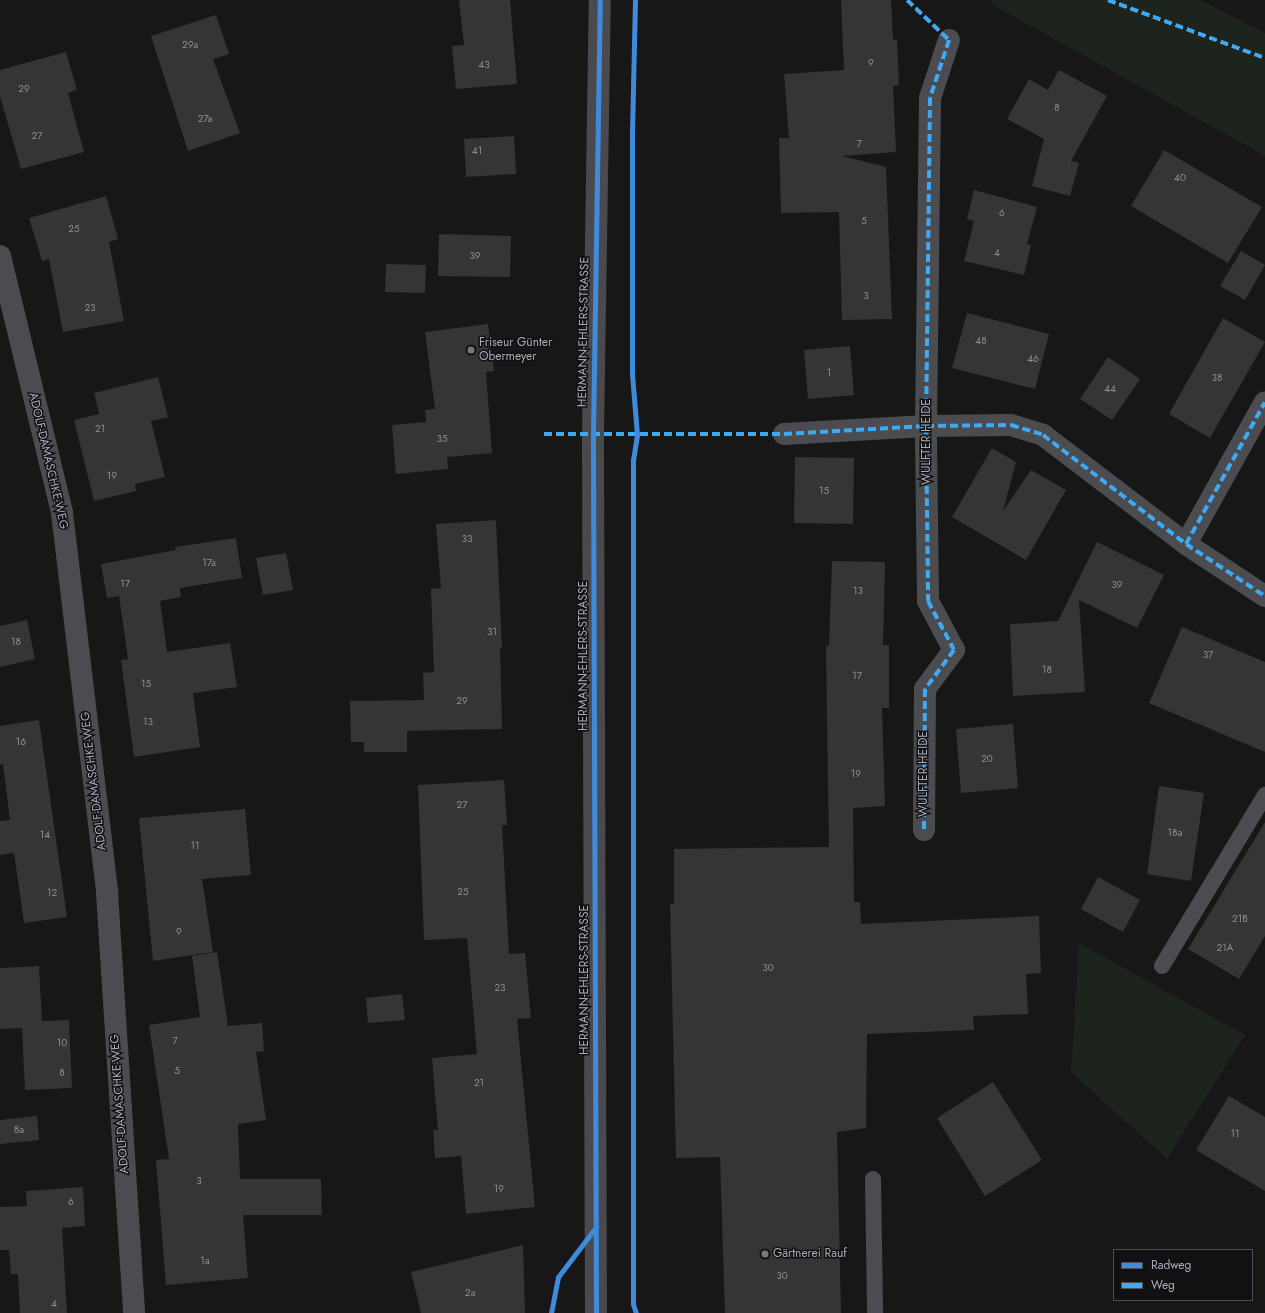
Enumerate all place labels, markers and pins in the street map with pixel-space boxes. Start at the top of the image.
place label: Friseur Günter Obermeyer [479,336,552,364]
marker: Friseur Günter Obermeyer [466,345,476,355]
place label: Gärtnerei Rauf [773,1247,847,1261]
marker: Gärtnerei Rauf [760,1249,770,1259]

